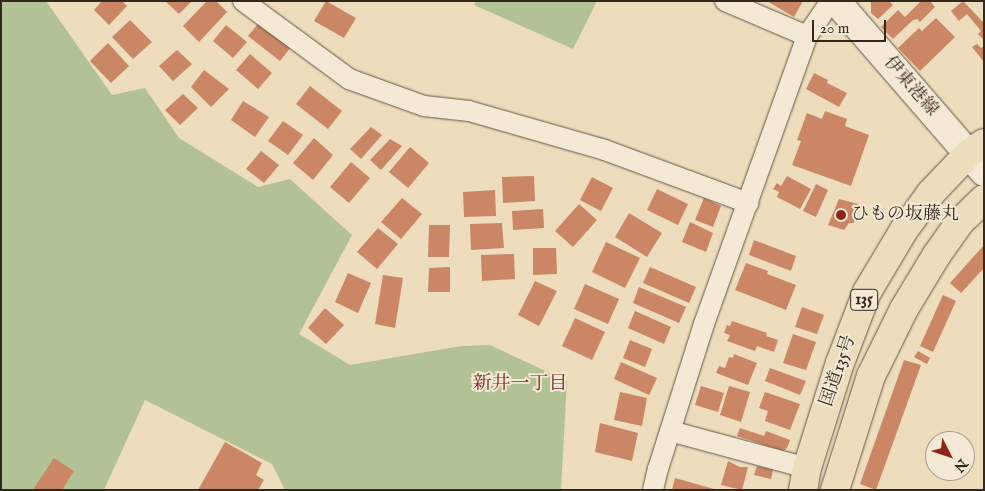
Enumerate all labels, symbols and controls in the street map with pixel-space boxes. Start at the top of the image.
scale bar [815,10,889,42]
text: 20 m [820,19,849,38]
street label: 伊東港線 [878,53,942,121]
place label: ひもの坂藤丸 [851,204,959,226]
marker: ひもの坂藤丸 [835,209,847,221]
road number: 135 [849,286,879,314]
street label: 国道135号 [817,333,861,409]
district label: 新井一丁目 [473,374,567,396]
north arrow [925,431,975,481]
text: N [950,455,971,476]

